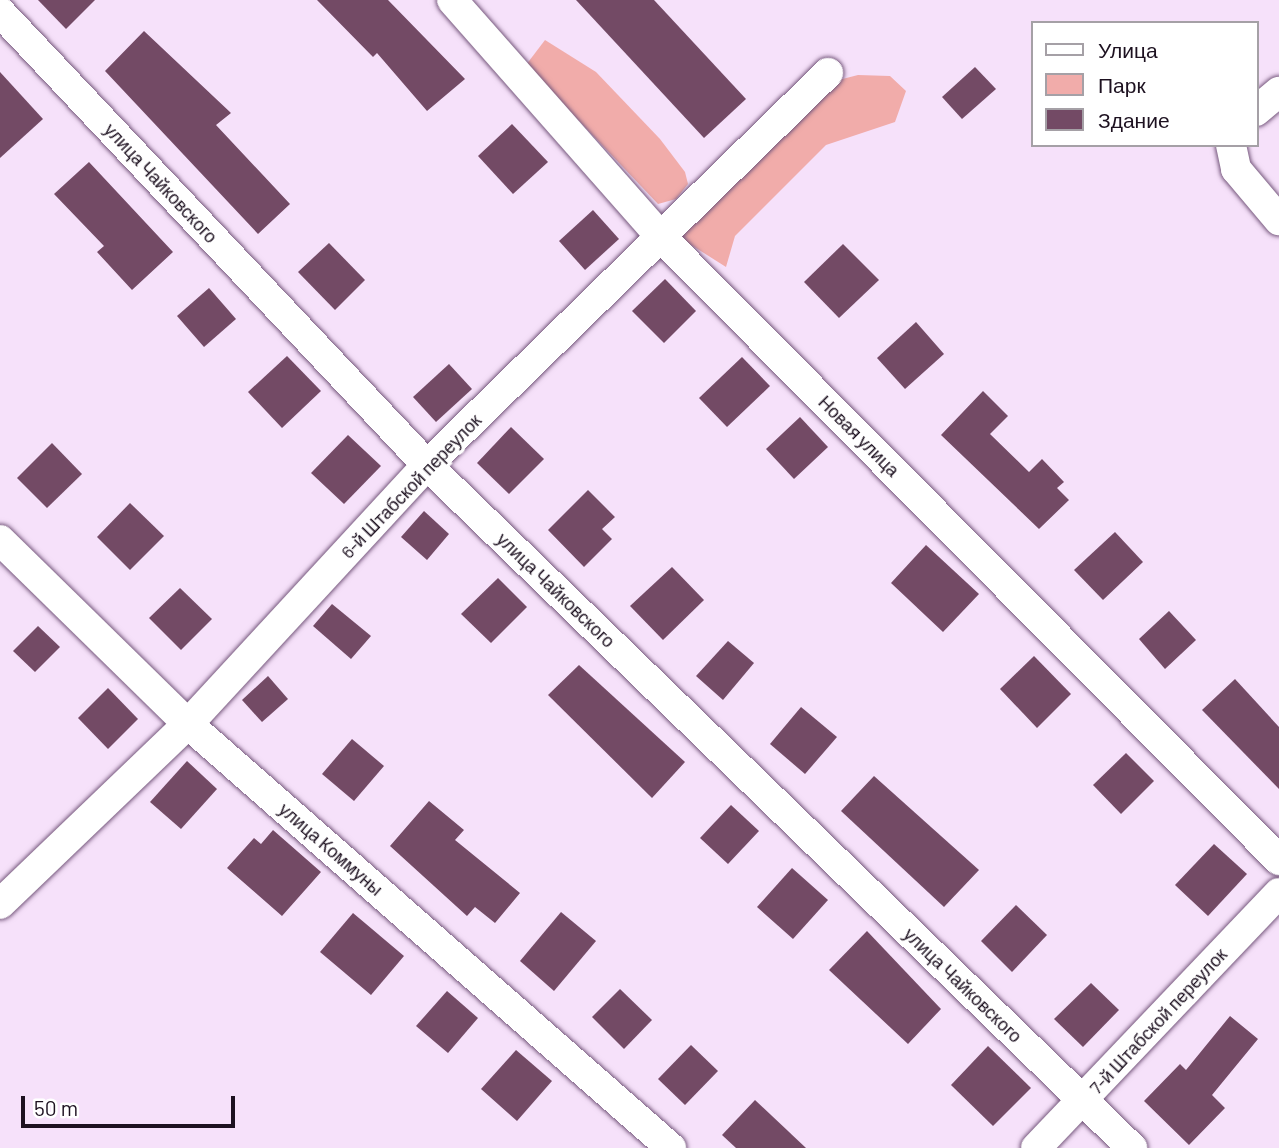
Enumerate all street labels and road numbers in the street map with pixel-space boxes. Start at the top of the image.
street label: улица Чайковского [100,119,222,247]
street label: Новая улица [814,391,904,481]
street label: 6-й Штабской переулок [336,409,486,563]
street label: улица Чайковского [492,528,620,652]
street label: улица Коммуны [275,798,387,900]
street label: улица Чайковского [899,923,1027,1047]
street label: 7-й Штабской переулок [1085,944,1231,1098]

